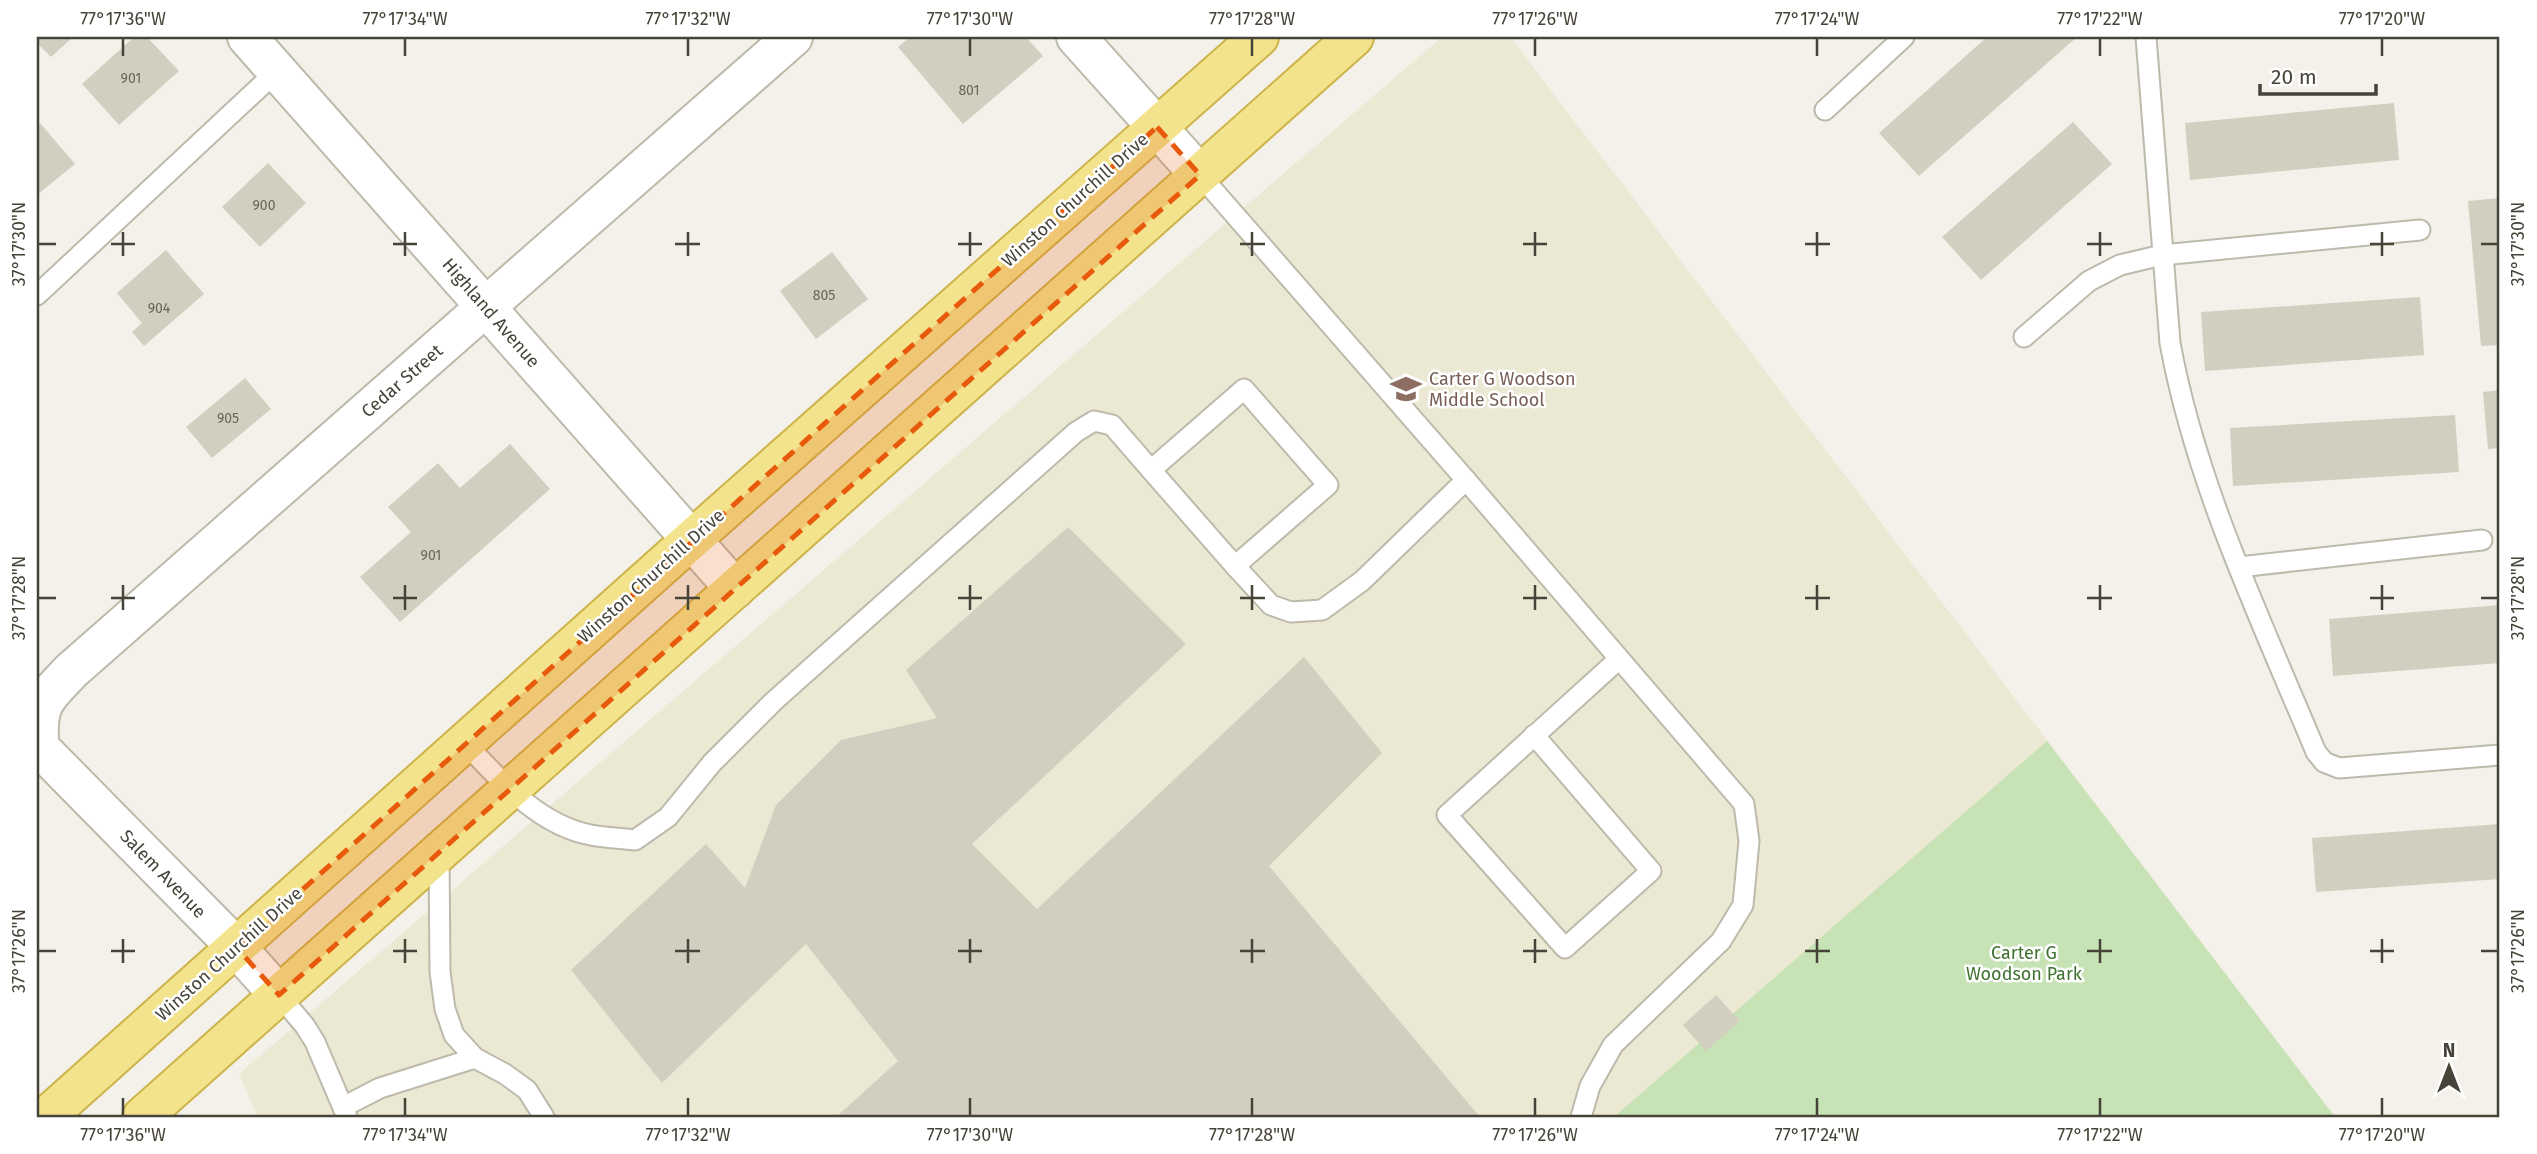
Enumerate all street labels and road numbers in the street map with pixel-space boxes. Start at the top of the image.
street label: Winston Churchill Drive [997,128,1153,272]
street label: Highland Avenue [437,254,545,372]
street label: Cedar Street [357,339,448,422]
street label: Winston Churchill Drive [573,504,729,648]
street label: Salem Avenue [115,825,211,923]
street label: Winston Churchill Drive [151,882,307,1026]

